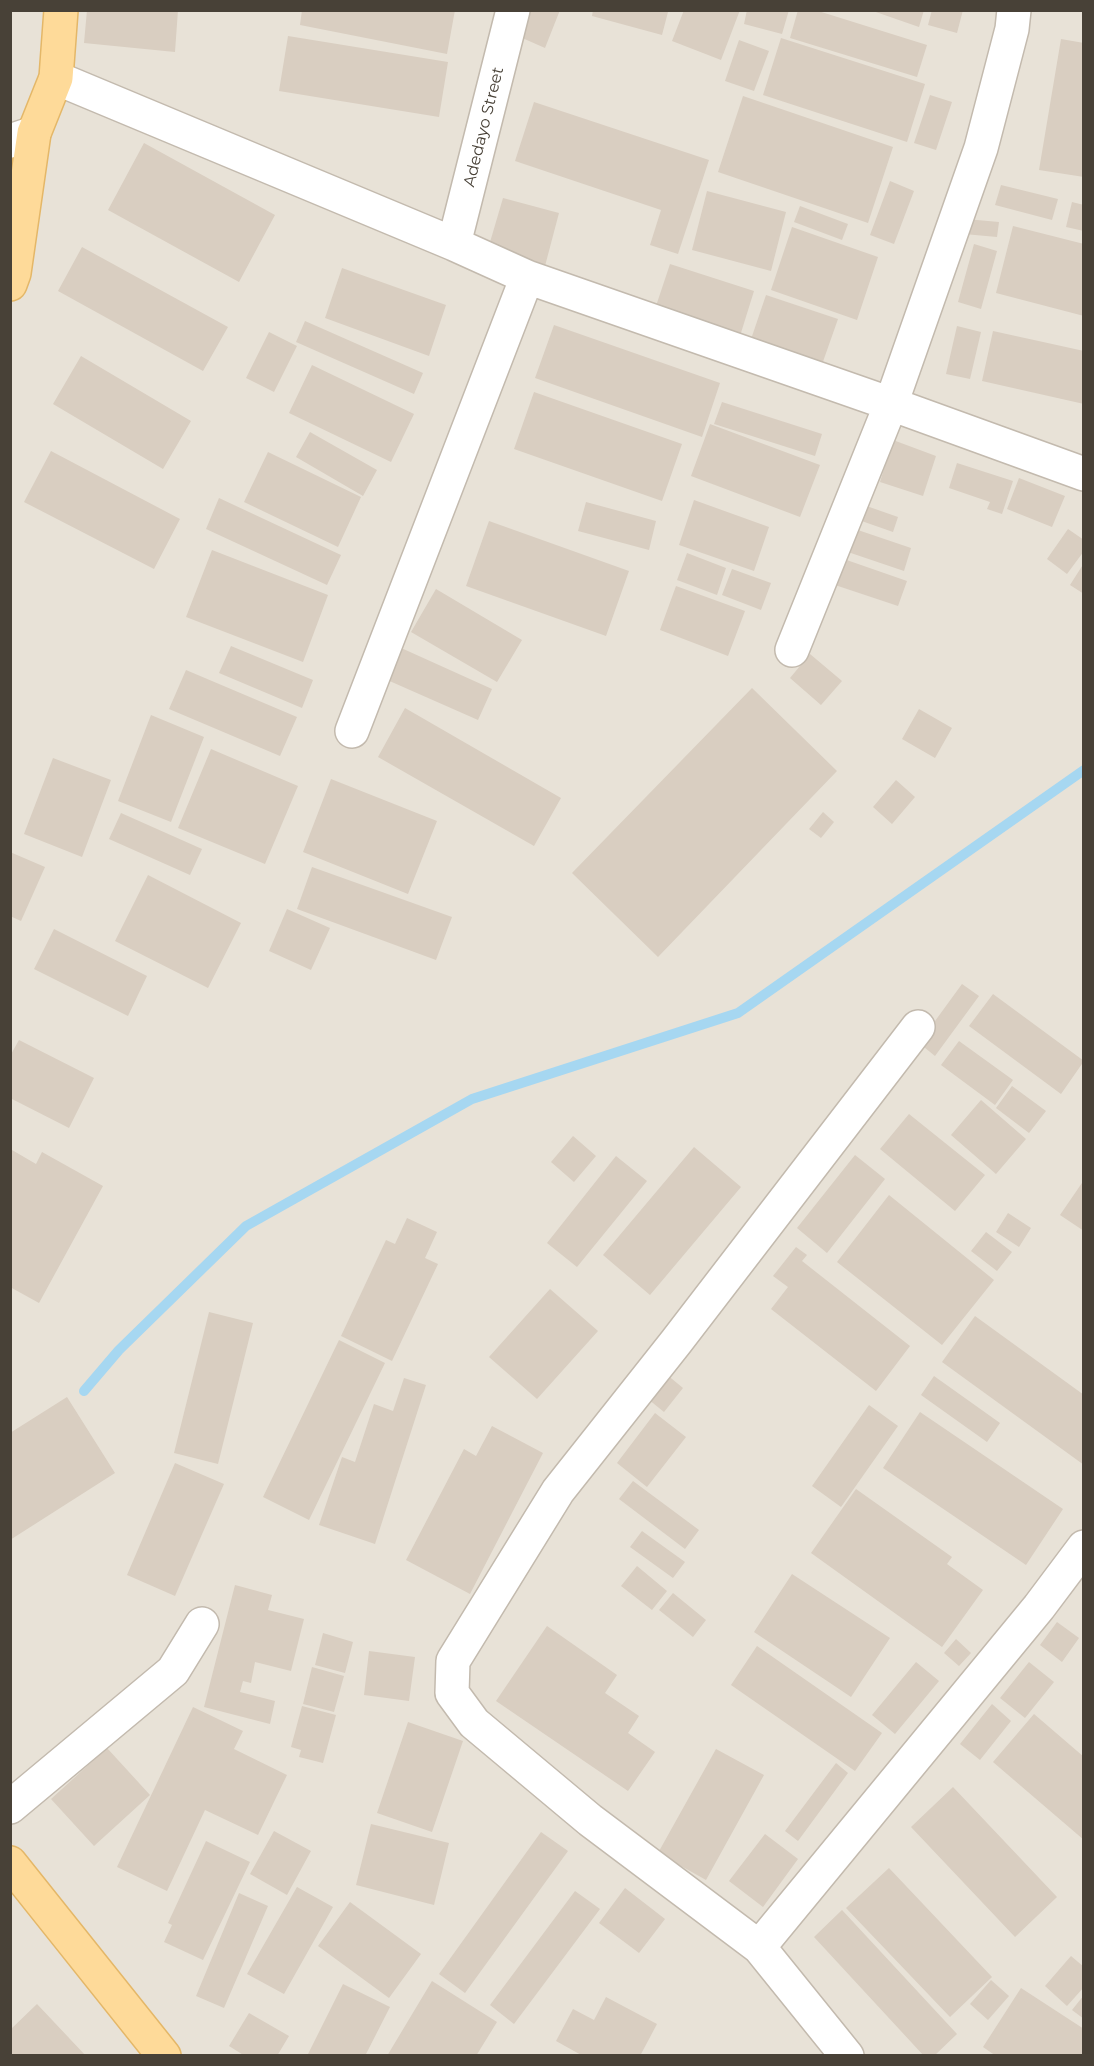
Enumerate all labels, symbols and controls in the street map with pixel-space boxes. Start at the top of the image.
street label: Adedayo Street [460,65,508,189]

